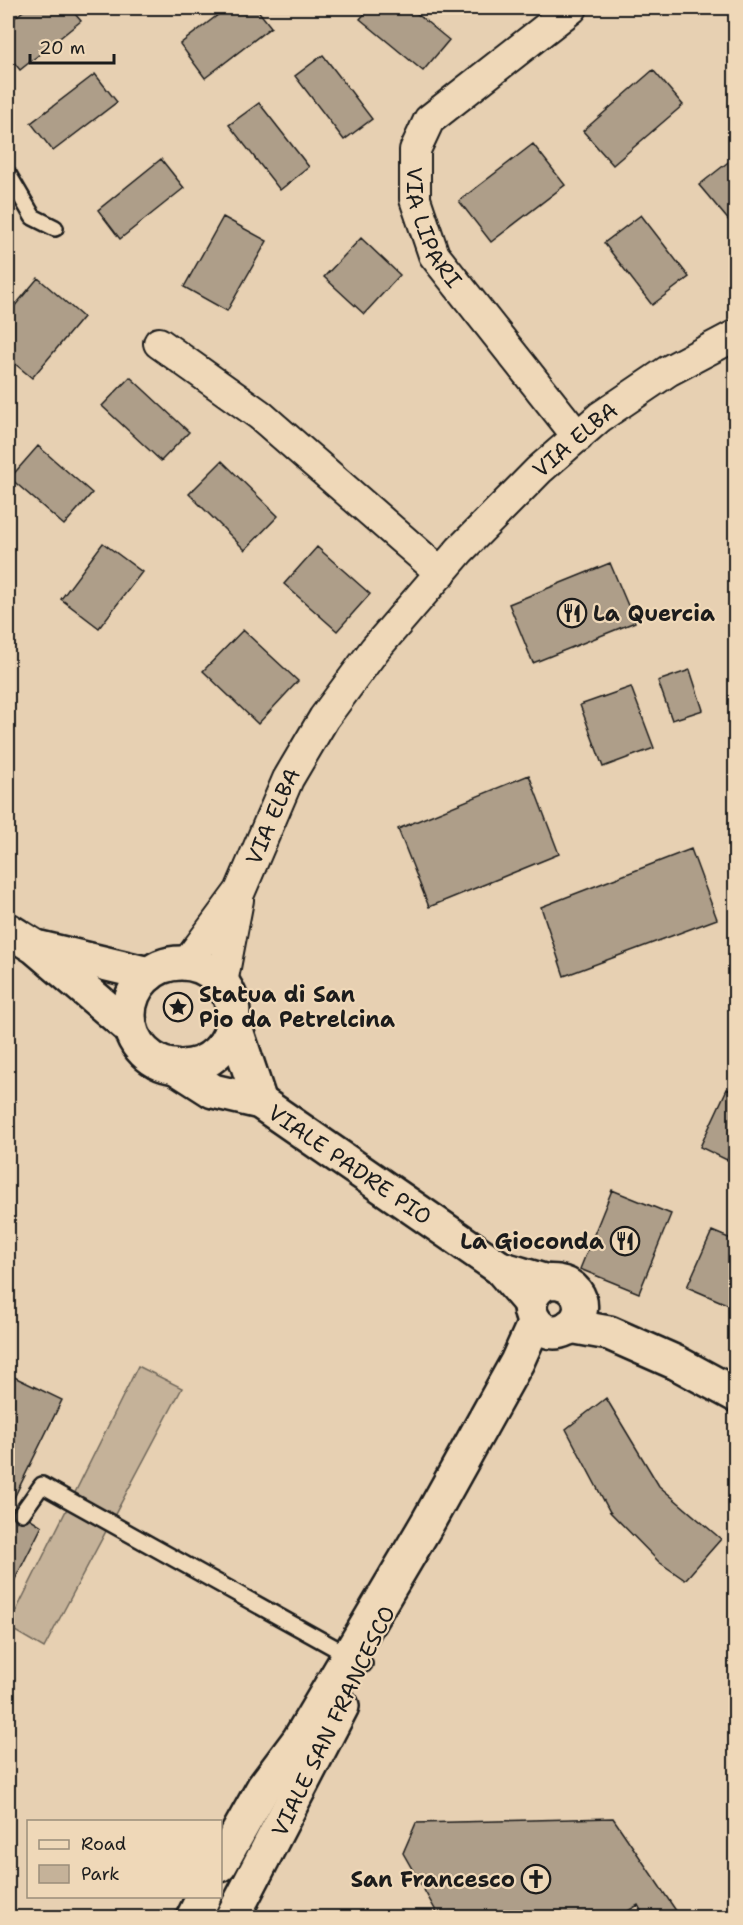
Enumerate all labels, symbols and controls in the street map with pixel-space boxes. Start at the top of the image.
scale bar [30,27,114,65]
text: 20 m [39,36,85,60]
street label: VIA LIPARI [399,167,468,294]
street label: VIA ELBA [527,395,623,484]
restaurant icon: La Quercia [556,597,588,629]
place label: La Quercia [593,599,715,628]
street label: VIA ELBA [239,762,307,869]
place label: Statua di San Pio da Petrelcina [199,980,395,1034]
place icon: Statua di San Pio da Petrelcina [162,991,194,1023]
street label: VIALE PADRE PIO [262,1098,437,1231]
restaurant icon: La Gioconda [609,1225,641,1257]
place label: La Gioconda [460,1227,604,1256]
street label: VIALE SAN FRANCESCO [265,1601,402,1841]
legend [27,1820,222,1898]
text: Road [81,1832,126,1856]
text: Park [81,1862,120,1886]
church icon: San Francesco [520,1863,552,1895]
place label: San Francesco [350,1865,515,1894]

